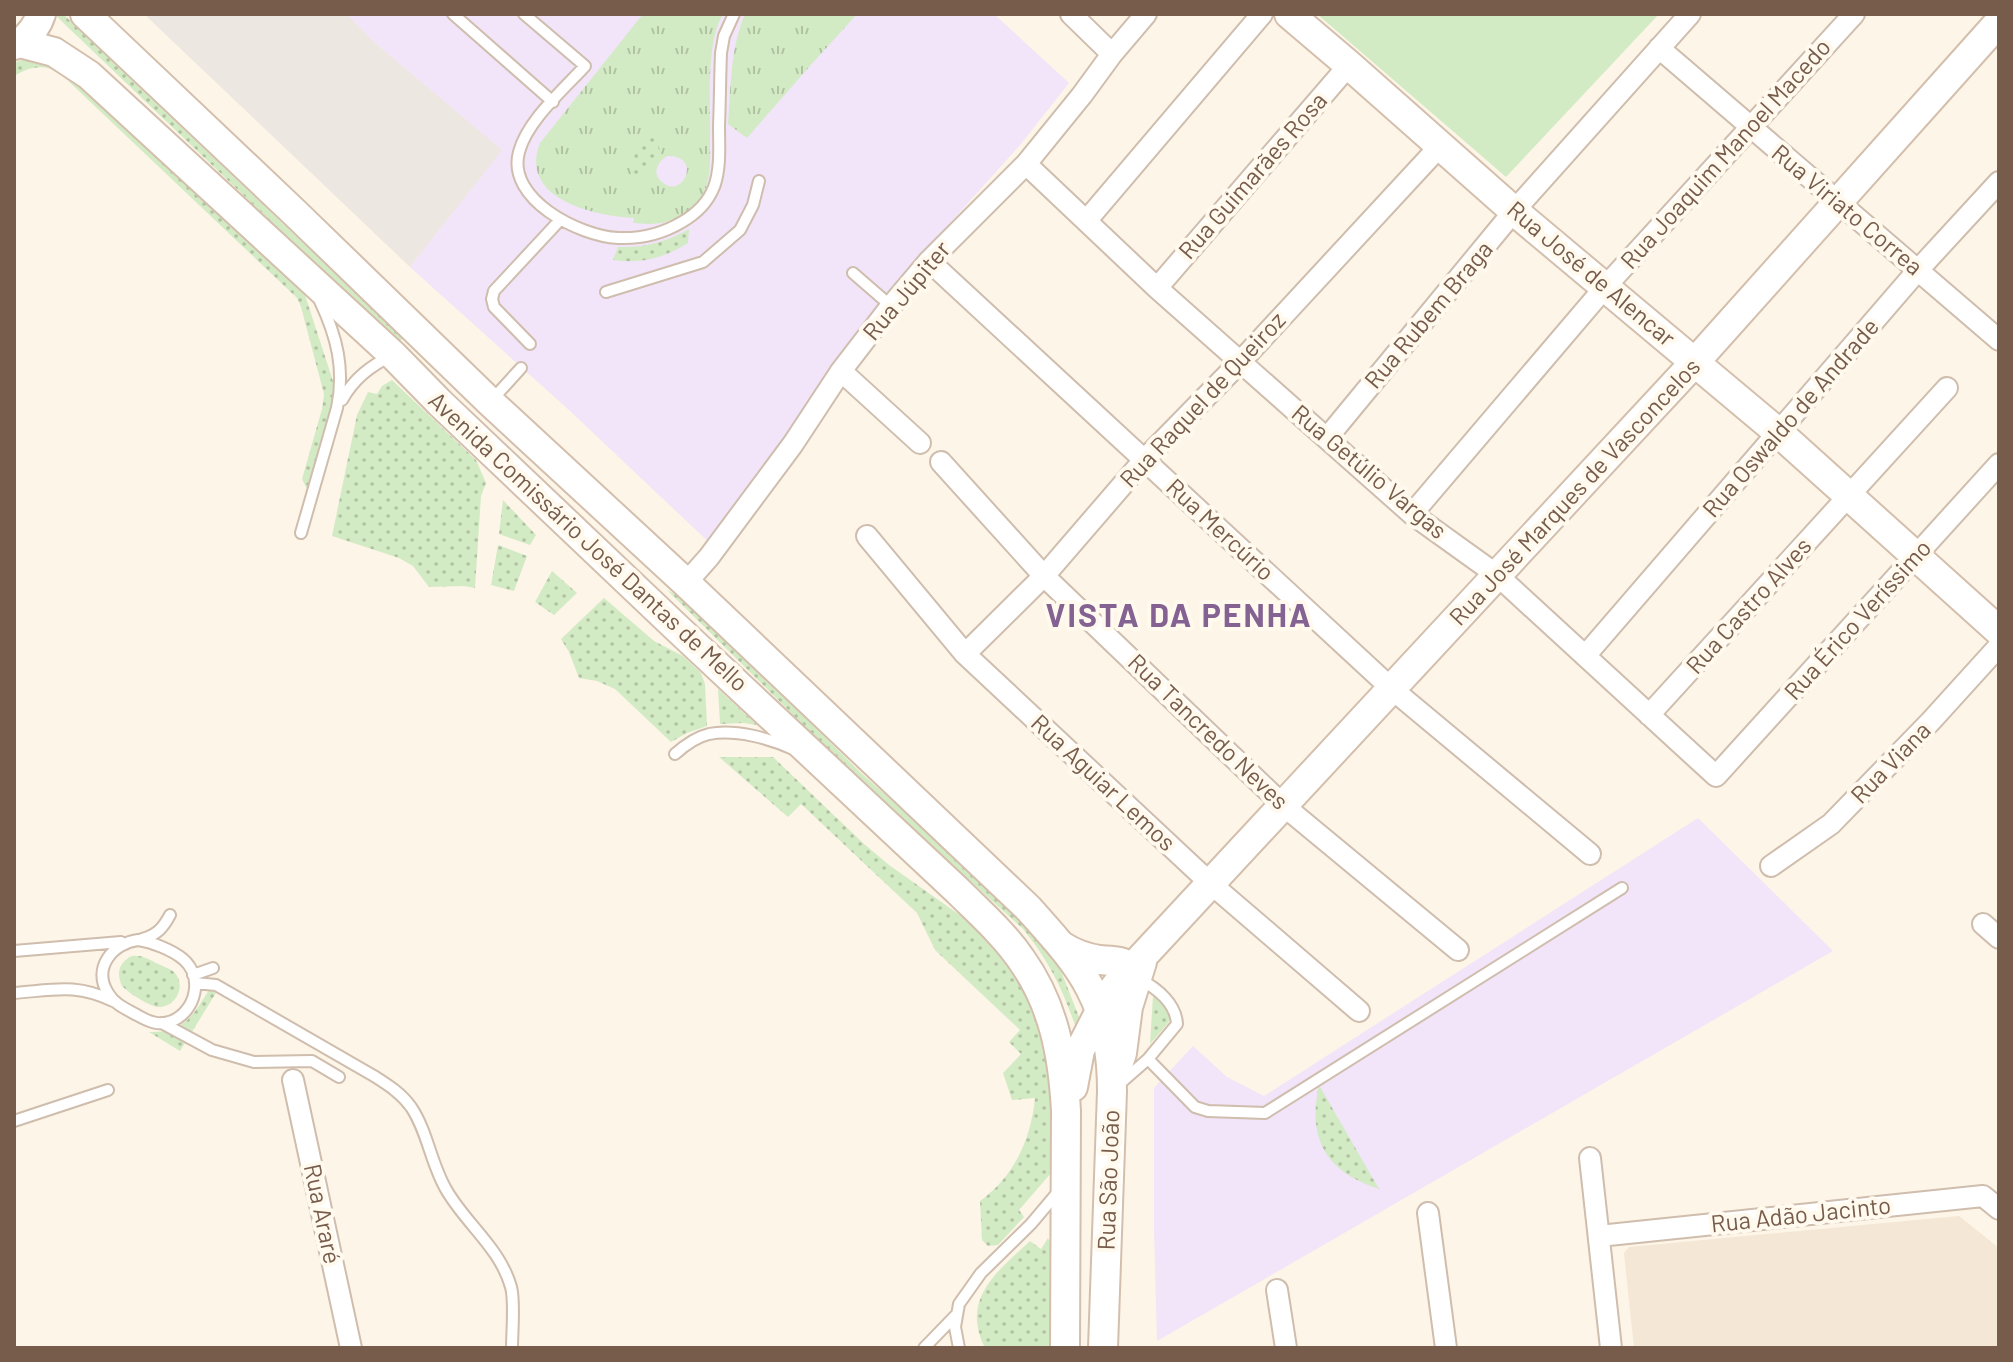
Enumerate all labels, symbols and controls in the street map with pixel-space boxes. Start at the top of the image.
street label: Rua Joaquim Manoel Macedo [1614,32,1836,274]
street label: Rua Guimarães Rosa [1172,86,1332,264]
street label: Rua Viriato Correa [1767,137,1929,280]
street label: Rua José de Alencar [1502,194,1682,352]
street label: Rua Júpiter [856,234,956,346]
street label: Rua Rubem Braga [1358,234,1498,394]
street label: Rua Raquel de Queiroz [1113,305,1291,493]
street label: Rua Oswaldo de Andrade [1696,312,1884,522]
street label: Rua José Marques de Vasconcelos [1442,351,1705,631]
street label: Avenida Comissário José Dantas de Mello [423,385,755,697]
street label: Rua Getúlio Vargas [1287,398,1453,544]
street label: Rua Mercúrio [1161,472,1281,586]
street label: Rua Castro Alves [1679,531,1817,679]
street label: Rua Érico Veríssimo [1777,533,1936,705]
district label: VISTA DA PENHA [1046,595,1312,633]
street label: Rua Tancredo Neves [1123,647,1295,815]
street label: Rua Aguiar Lemos [1026,708,1182,856]
street label: Rua Viana [1844,715,1936,809]
street label: Rua São João [1091,1109,1124,1251]
street label: Rua Araré [299,1161,348,1266]
street label: Rua Adão Jacinto [1709,1190,1892,1237]

